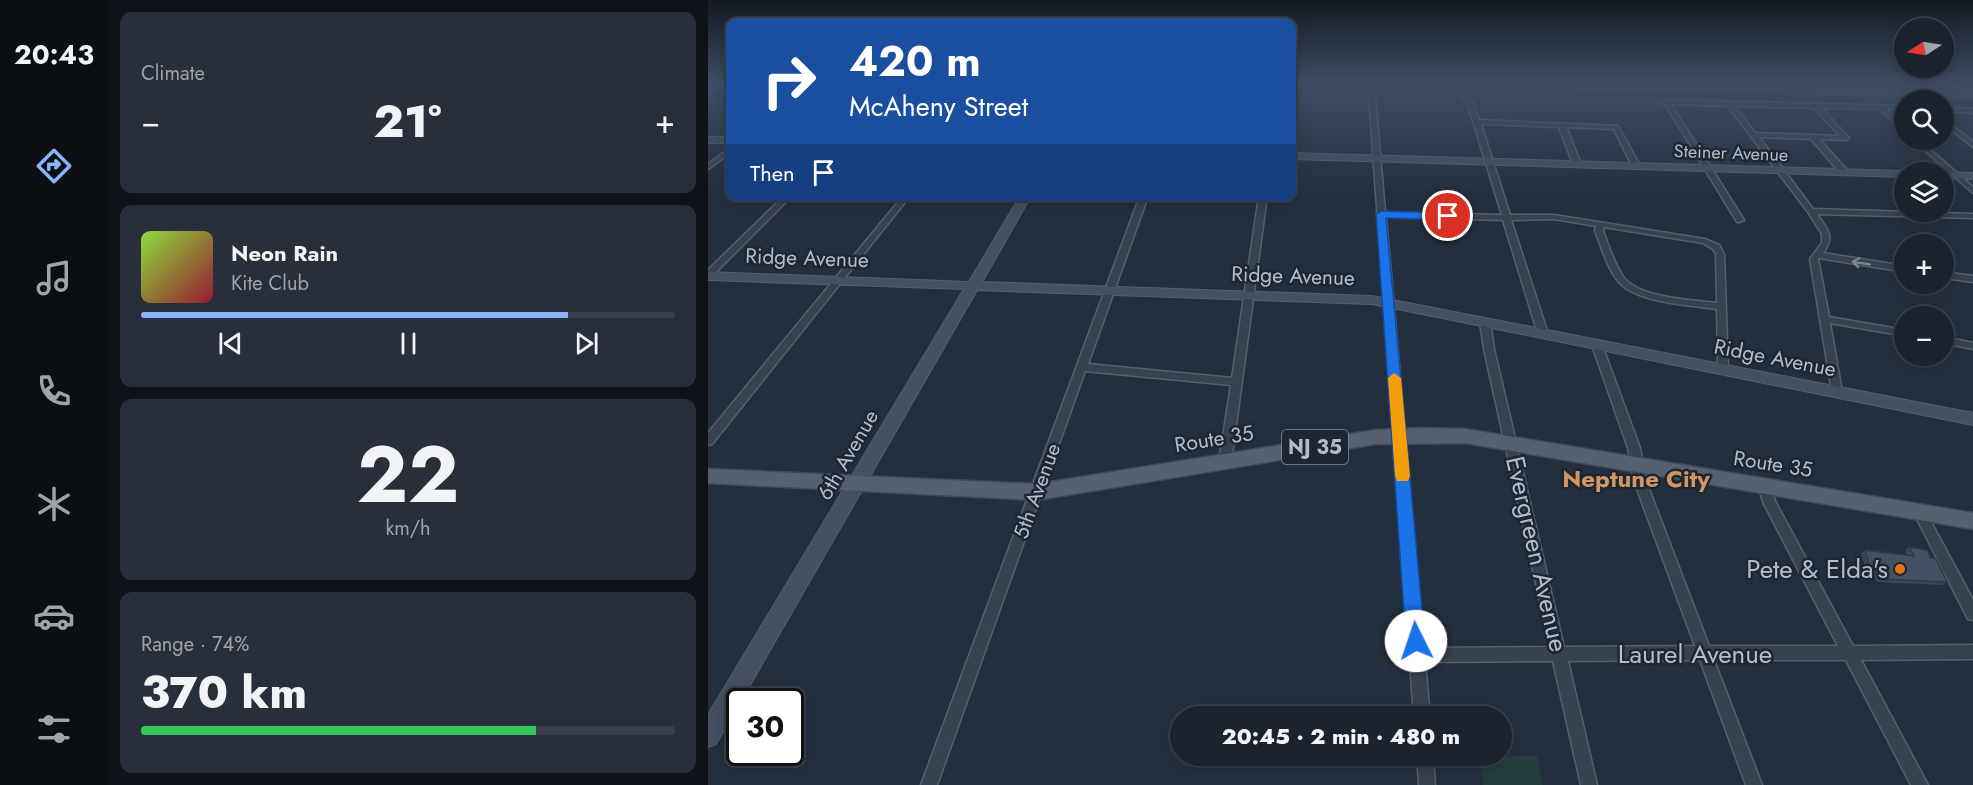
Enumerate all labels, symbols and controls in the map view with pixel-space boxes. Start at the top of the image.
north arrow [1894,18,1954,78]
map controls [1894,18,1954,366]
text: 420 m [849,31,981,92]
text: 20:43 [14,35,94,74]
icon: right [750,42,828,120]
text: Climate [141,59,205,88]
text: McAheny Street [849,87,1028,126]
text: 21° [374,89,442,154]
button: search [1894,90,1954,150]
text: − [141,98,160,145]
text: + [655,98,675,145]
street label: Steiner Avenue [1673,138,1789,168]
icon: directions [33,145,75,187]
icon: arrive [807,156,840,189]
text: Then [750,157,795,189]
button: layers [1894,162,1954,222]
pin [1422,190,1473,241]
icon: arrive [1431,199,1464,232]
button: + [1894,234,1954,294]
text: Neon Rain [231,237,338,269]
street label: Ridge Avenue [745,241,870,275]
icon: music [33,257,75,299]
one-way arrow [1852,257,1872,268]
street label: Ridge Avenue [1231,259,1356,293]
text: Kite Club [231,269,309,298]
button: − [1894,306,1954,366]
icon: previous [214,327,247,360]
icon: pause [392,327,425,360]
icon: next [570,327,603,360]
street label: Ridge Avenue [1711,331,1839,385]
icon: phone [33,370,75,412]
street label: 6th Avenue [810,404,886,506]
street label: Route 35 [1172,418,1256,460]
text: 22 [357,419,459,531]
road number: NJ 35 [1282,430,1348,464]
street label: 5th Avenue [1006,439,1068,543]
street label: Route 35 [1731,443,1815,485]
street label: Evergreen Avenue [1496,452,1578,656]
district label: Neptune City [1562,461,1710,496]
icon: climate [33,483,75,525]
text: km/h [385,514,431,543]
place label: Pete & Elda's [1746,550,1888,588]
marker: Pete & Elda's [1893,562,1907,576]
icon: car [33,595,75,637]
position arrow [1384,609,1448,673]
text: Range · 74% [141,630,249,659]
street label: Laurel Avenue [1618,635,1772,673]
text: 370 km [141,660,307,725]
speed limit sign: 30 [726,688,804,766]
icon: filters [33,708,75,750]
text: 20:45 · 2 min · 480 m [1222,720,1460,752]

